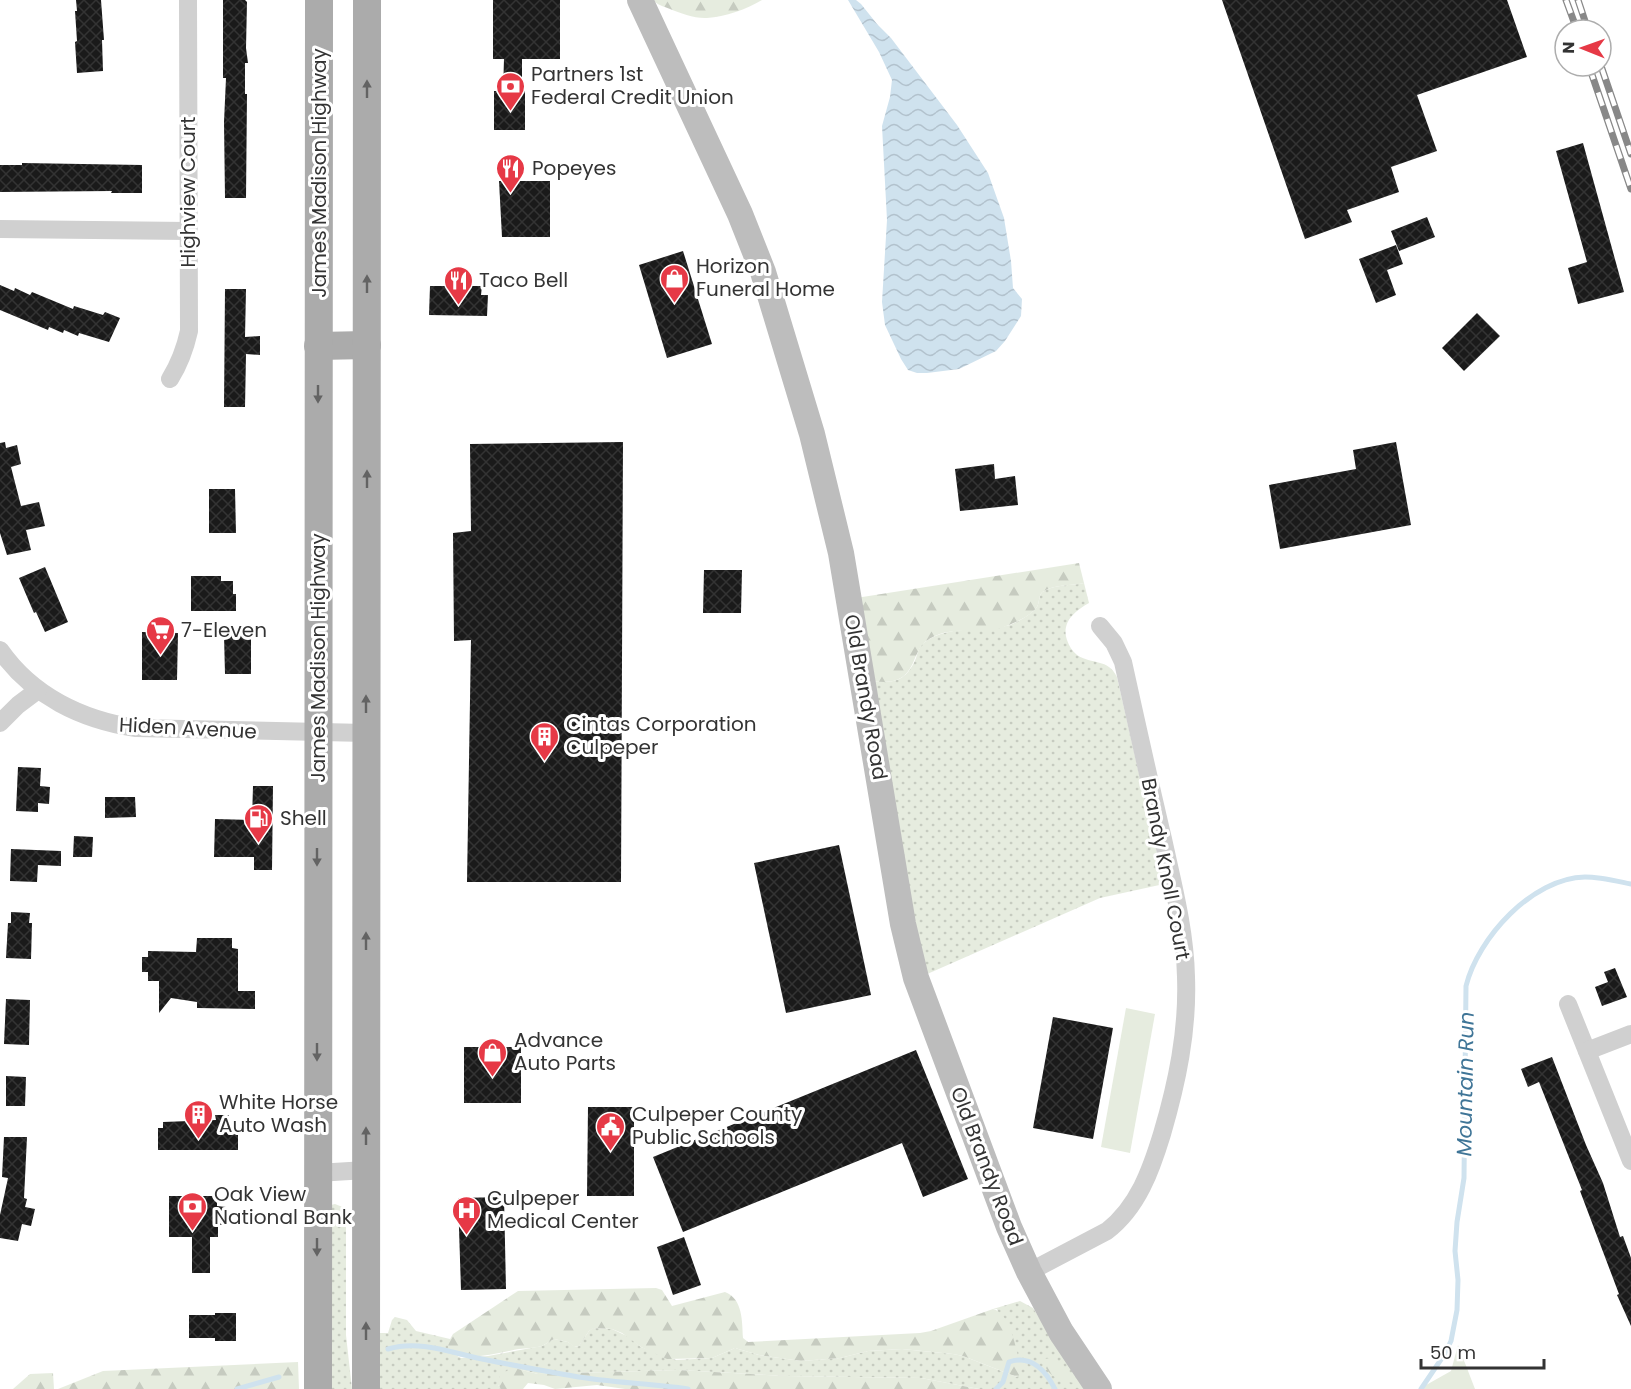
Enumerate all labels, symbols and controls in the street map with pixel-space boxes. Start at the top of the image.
north arrow [1553,18,1613,78]
text: N [1557,42,1580,54]
street label: James Madison Highway [305,48,333,298]
place label: Partners 1st Federal Credit Union [531,60,734,111]
bank icon: Partners 1st Federal Credit Union [494,70,526,112]
one-way arrow [362,80,372,99]
street label: Highview Court [174,116,202,268]
restaurant icon: Popeyes [495,152,527,194]
place label: Popeyes [532,154,616,182]
place label: Horizon Funeral Home [696,252,835,303]
shop icon: Horizon Funeral Home [659,262,691,304]
restaurant icon: Taco Bell [442,264,474,306]
place label: Taco Bell [479,266,568,294]
one-way arrow [362,275,372,294]
one-way arrow [313,385,323,404]
one-way arrow [362,470,372,489]
street label: James Madison Highway [304,533,332,783]
street label: Old Brandy Road [838,612,894,782]
supermarket icon: 7-Eleven [144,614,176,656]
place label: 7-Eleven [181,616,267,644]
one-way arrow [361,694,371,713]
street label: Hiden Avenue [118,710,258,746]
place label: Cintas Corporation Culpeper [566,710,757,761]
building icon: Cintas Corporation Culpeper [529,720,561,762]
street label: Brandy Knoll Court [1135,776,1197,962]
fuel station icon: Shell [243,802,275,844]
place label: Shell [280,804,327,832]
one-way arrow [312,847,322,866]
one-way arrow [361,931,371,950]
water label: Mountain Run [1449,1011,1481,1157]
place label: Advance Auto Parts [514,1026,616,1077]
shop icon: Advance Auto Parts [477,1036,509,1078]
one-way arrow [312,1042,322,1061]
street label: Old Brandy Road [944,1083,1030,1249]
place label: White Horse Auto Wash [219,1088,338,1139]
building icon: White Horse Auto Wash [182,1098,214,1140]
place label: Culpeper County Public Schools [632,1100,802,1151]
public building icon: Culpeper County Public Schools [595,1110,627,1152]
one-way arrow [361,1126,371,1145]
place label: Oak View National Bank [214,1180,353,1231]
place label: Culpeper Medical Center [487,1184,639,1235]
bank icon: Oak View National Bank [177,1190,209,1232]
hospital icon: Culpeper Medical Center [450,1194,482,1236]
one-way arrow [312,1237,322,1256]
one-way arrow [361,1321,371,1340]
scale bar [1421,1332,1544,1370]
text: 50 m [1430,1340,1476,1365]

